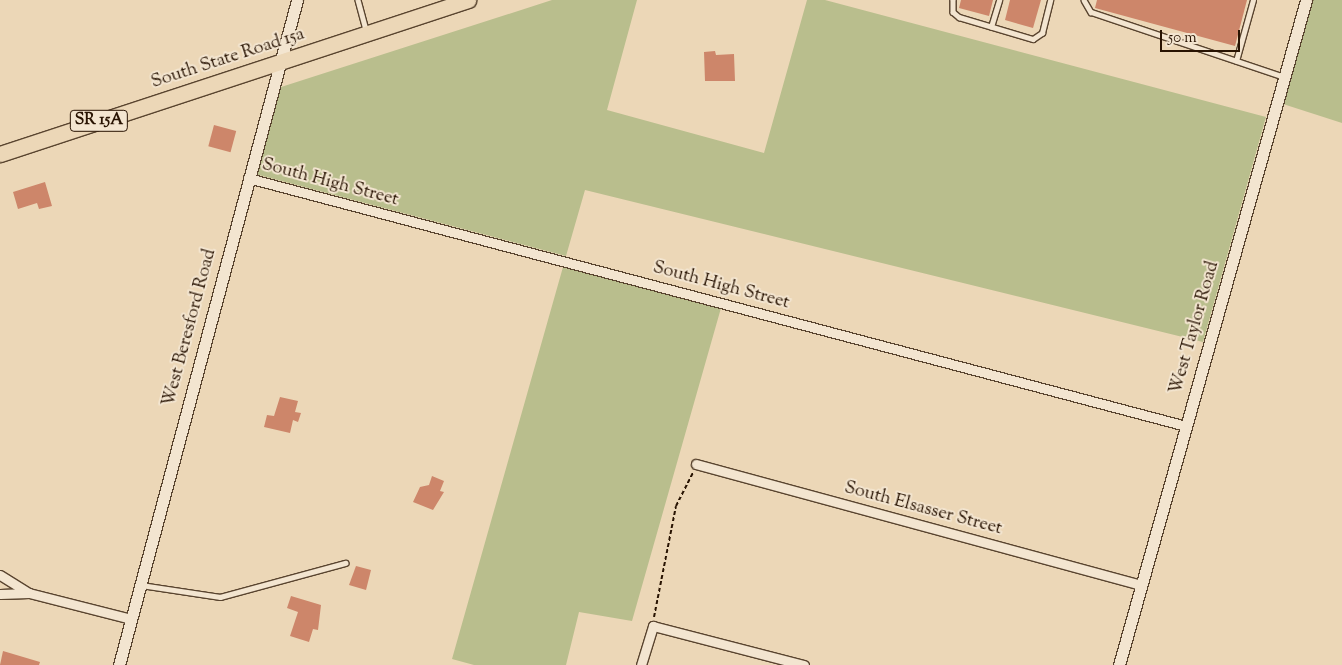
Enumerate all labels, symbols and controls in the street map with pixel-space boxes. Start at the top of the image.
scale bar [1162,20,1242,52]
street label: South State Road 15a [149,24,307,94]
text: 50 m [1168,28,1197,49]
road number: SR 15A [69,108,129,134]
street label: South High Street [259,154,401,212]
street label: West Beresford Road [159,247,221,409]
street label: South High Street [650,257,792,315]
street label: West Taylor Road [1166,259,1224,397]
street label: South Elsasser Street [842,478,1004,540]

